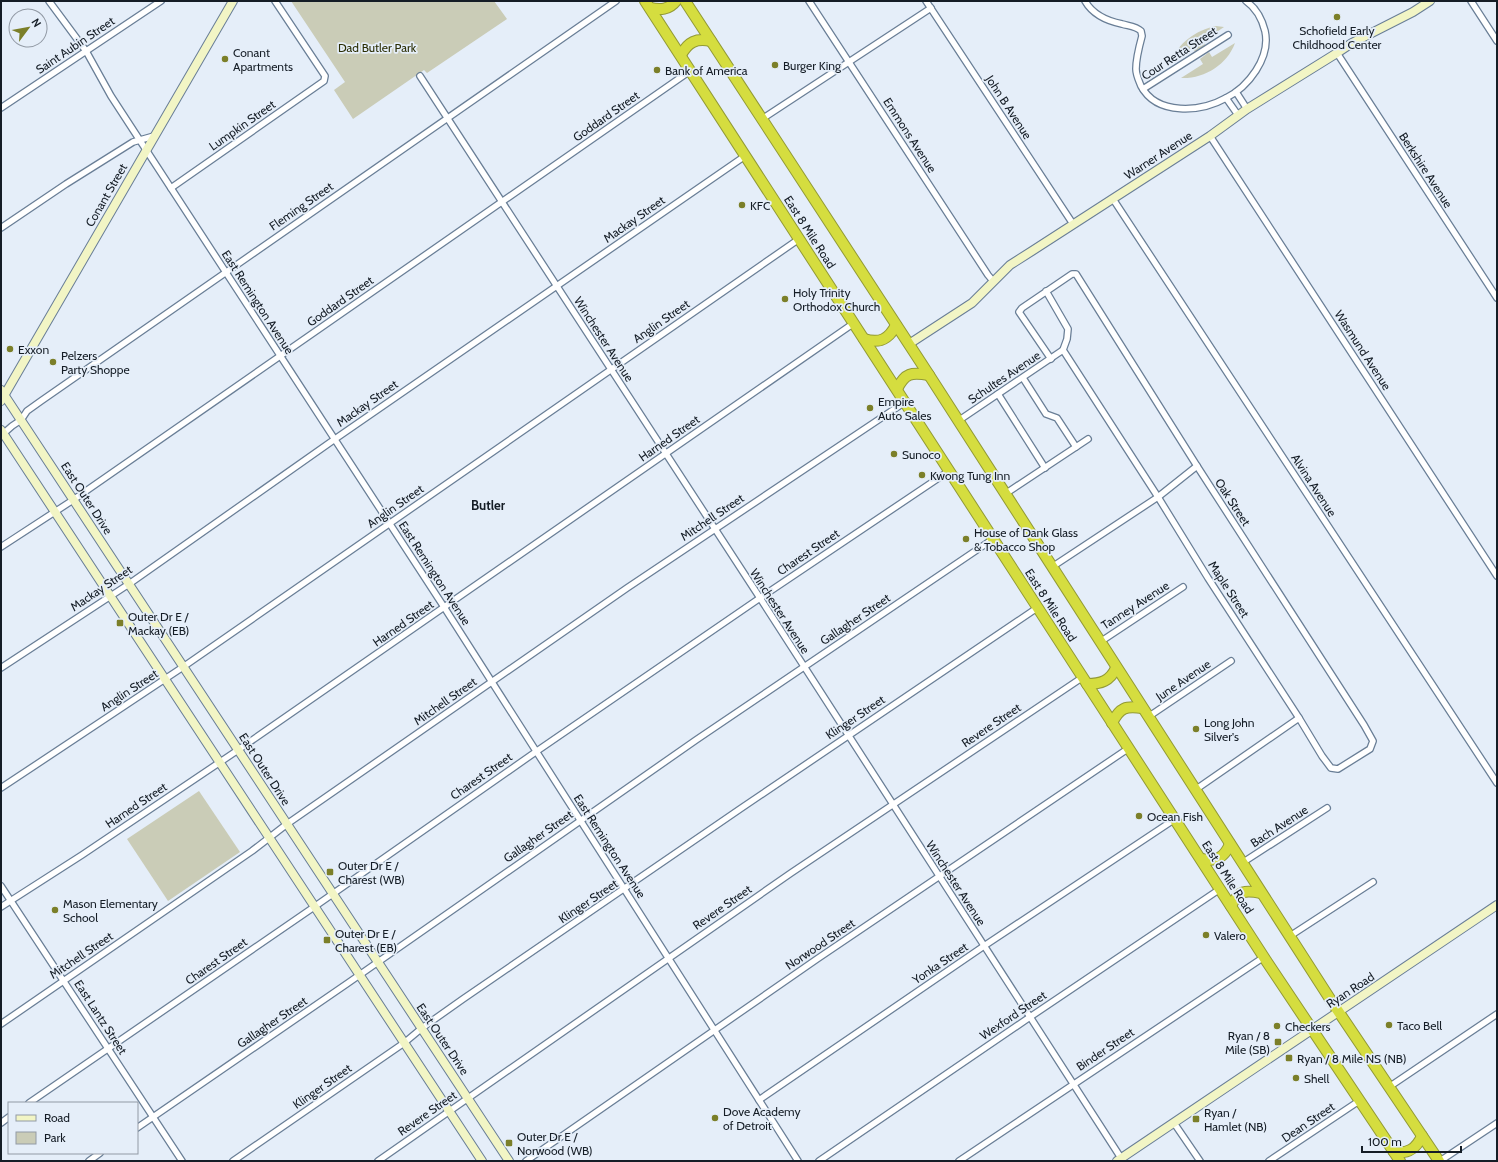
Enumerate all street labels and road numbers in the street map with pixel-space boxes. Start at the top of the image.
street label: Saint Aubin Street [33,13,117,77]
street label: Cour Retta Street [1138,23,1220,83]
street label: John B Avenue [982,71,1035,142]
street label: Goddard Street [570,88,642,144]
street label: Emmons Avenue [880,95,940,175]
street label: Lumpkin Street [206,97,278,153]
street label: Warner Avenue [1121,128,1195,182]
street label: Berkshire Avenue [1396,129,1456,211]
street label: Conant Street [82,161,130,229]
street label: Fleming Street [266,178,336,234]
street label: Mackay Street [600,192,668,246]
street label: East 8 Mile Road [781,193,839,271]
street label: East Remington Avenue [219,247,297,357]
street label: Goddard Street [304,273,376,329]
street label: Winchester Avenue [571,294,637,384]
street label: Anglin Street [630,296,692,346]
street label: Wasmund Avenue [1332,307,1394,393]
street label: Schultes Avenue [965,347,1043,407]
street label: Mackay Street [333,376,401,430]
street label: Harned Street [636,412,702,464]
street label: Alvina Avenue [1288,451,1340,519]
street label: East Outer Drive [58,459,116,537]
street label: Oak Street [1212,475,1254,529]
street label: Anglin Street [364,481,426,531]
street label: Mitchell Street [677,490,747,544]
street label: East Remington Avenue [396,518,474,628]
street label: Charest Street [774,526,842,578]
street label: Maple Street [1205,558,1253,620]
street label: Mackay Street [67,562,135,614]
street label: Winchester Avenue [747,566,813,656]
street label: East 8 Mile Road [1022,566,1080,644]
street label: Tanney Avenue [1098,578,1172,632]
street label: Gallagher Street [817,590,893,648]
street label: Harned Street [370,597,436,649]
street label: June Avenue [1152,656,1213,704]
street label: Anglin Street [97,666,161,714]
street label: Mitchell Street [411,674,479,728]
street label: Klinger Street [822,692,888,742]
street label: Revere Street [958,700,1024,750]
street label: East Outer Drive [236,730,294,808]
street label: Charest Street [447,749,515,803]
street label: Harned Street [102,779,170,831]
street label: East Remington Avenue [571,791,649,901]
street label: Bach Avenue [1247,802,1311,850]
street label: Gallagher Street [500,807,576,865]
street label: Winchester Avenue [923,838,989,928]
street label: East 8 Mile Road [1199,838,1257,916]
street label: Klinger Street [555,876,621,926]
street label: Revere Street [690,881,754,933]
street label: Norwood Street [782,915,858,973]
street label: Mitchell Street [46,928,116,982]
street label: Charest Street [182,934,250,988]
street label: Yonka Street [909,939,971,988]
street label: Ryan Road [1323,969,1377,1011]
street label: East Lantz Street [71,977,131,1057]
street label: Wexford Street [977,987,1049,1043]
street label: Gallagher Street [234,993,310,1051]
street label: East Outer Drive [414,1000,472,1078]
street label: Binder Street [1073,1024,1137,1074]
street label: Klinger Street [290,1060,354,1112]
street label: Revere Street [395,1087,459,1139]
street label: Dean Street [1279,1099,1337,1145]

